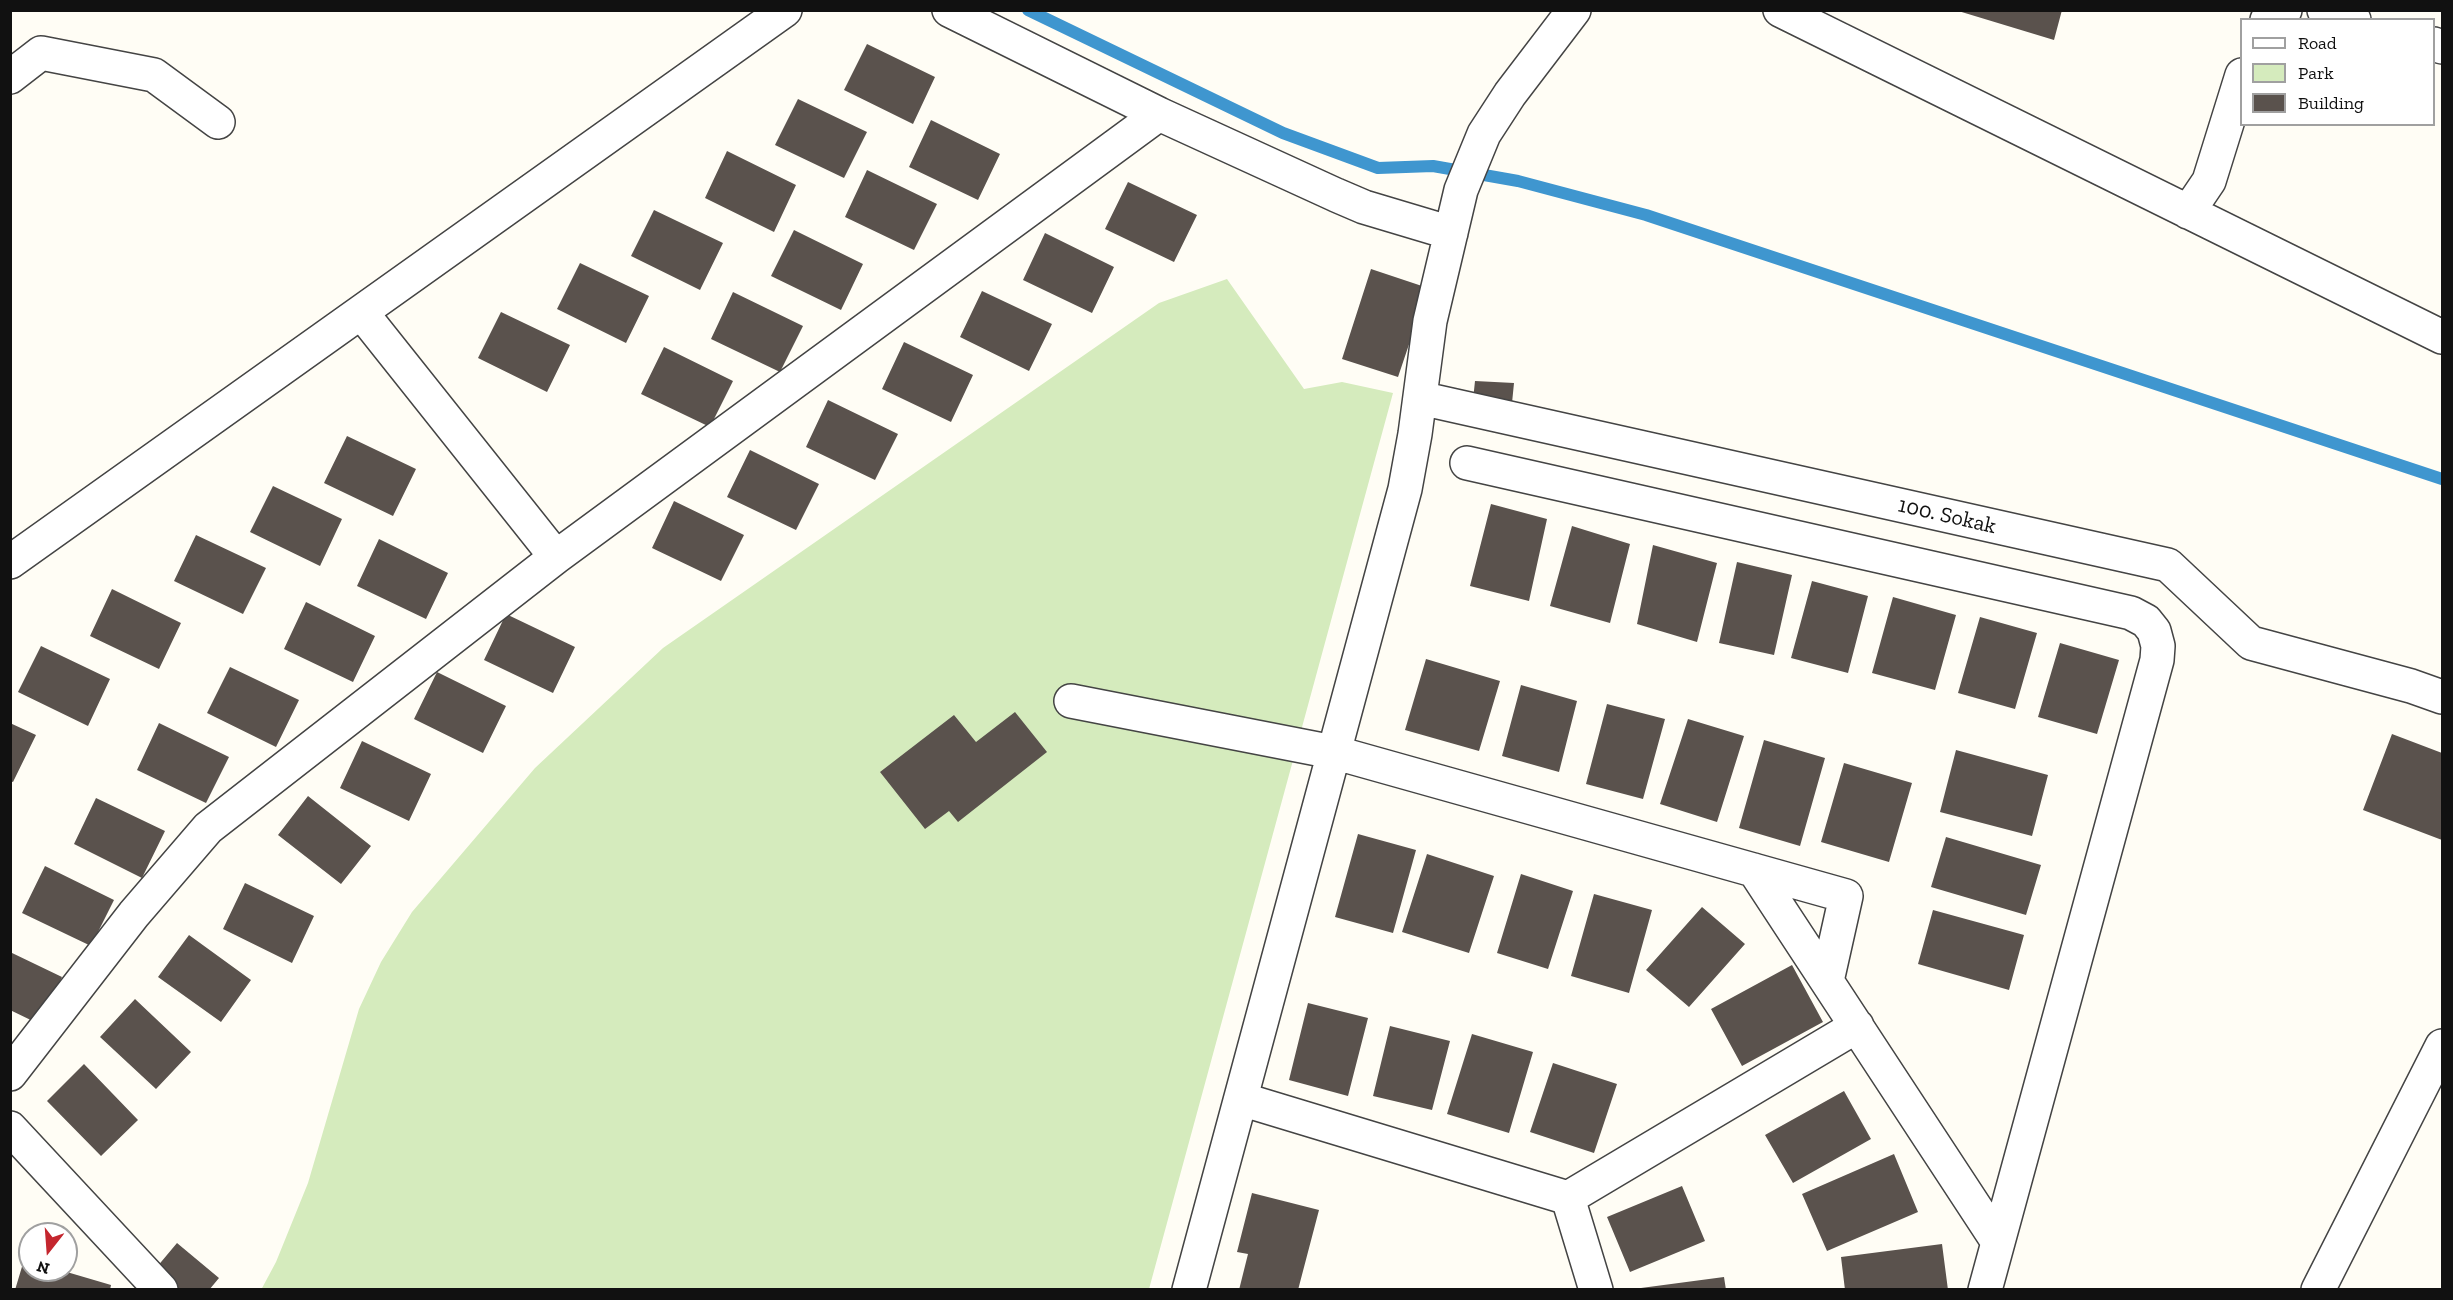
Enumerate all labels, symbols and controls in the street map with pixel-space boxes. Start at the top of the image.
legend [2240,18,2435,126]
text: Road [2298,32,2337,54]
text: Park [2298,62,2334,84]
text: Building [2298,92,2364,114]
street label: 100. Sokak [1895,492,1999,540]
north arrow [18,1222,78,1282]
text: N [35,1257,52,1279]

